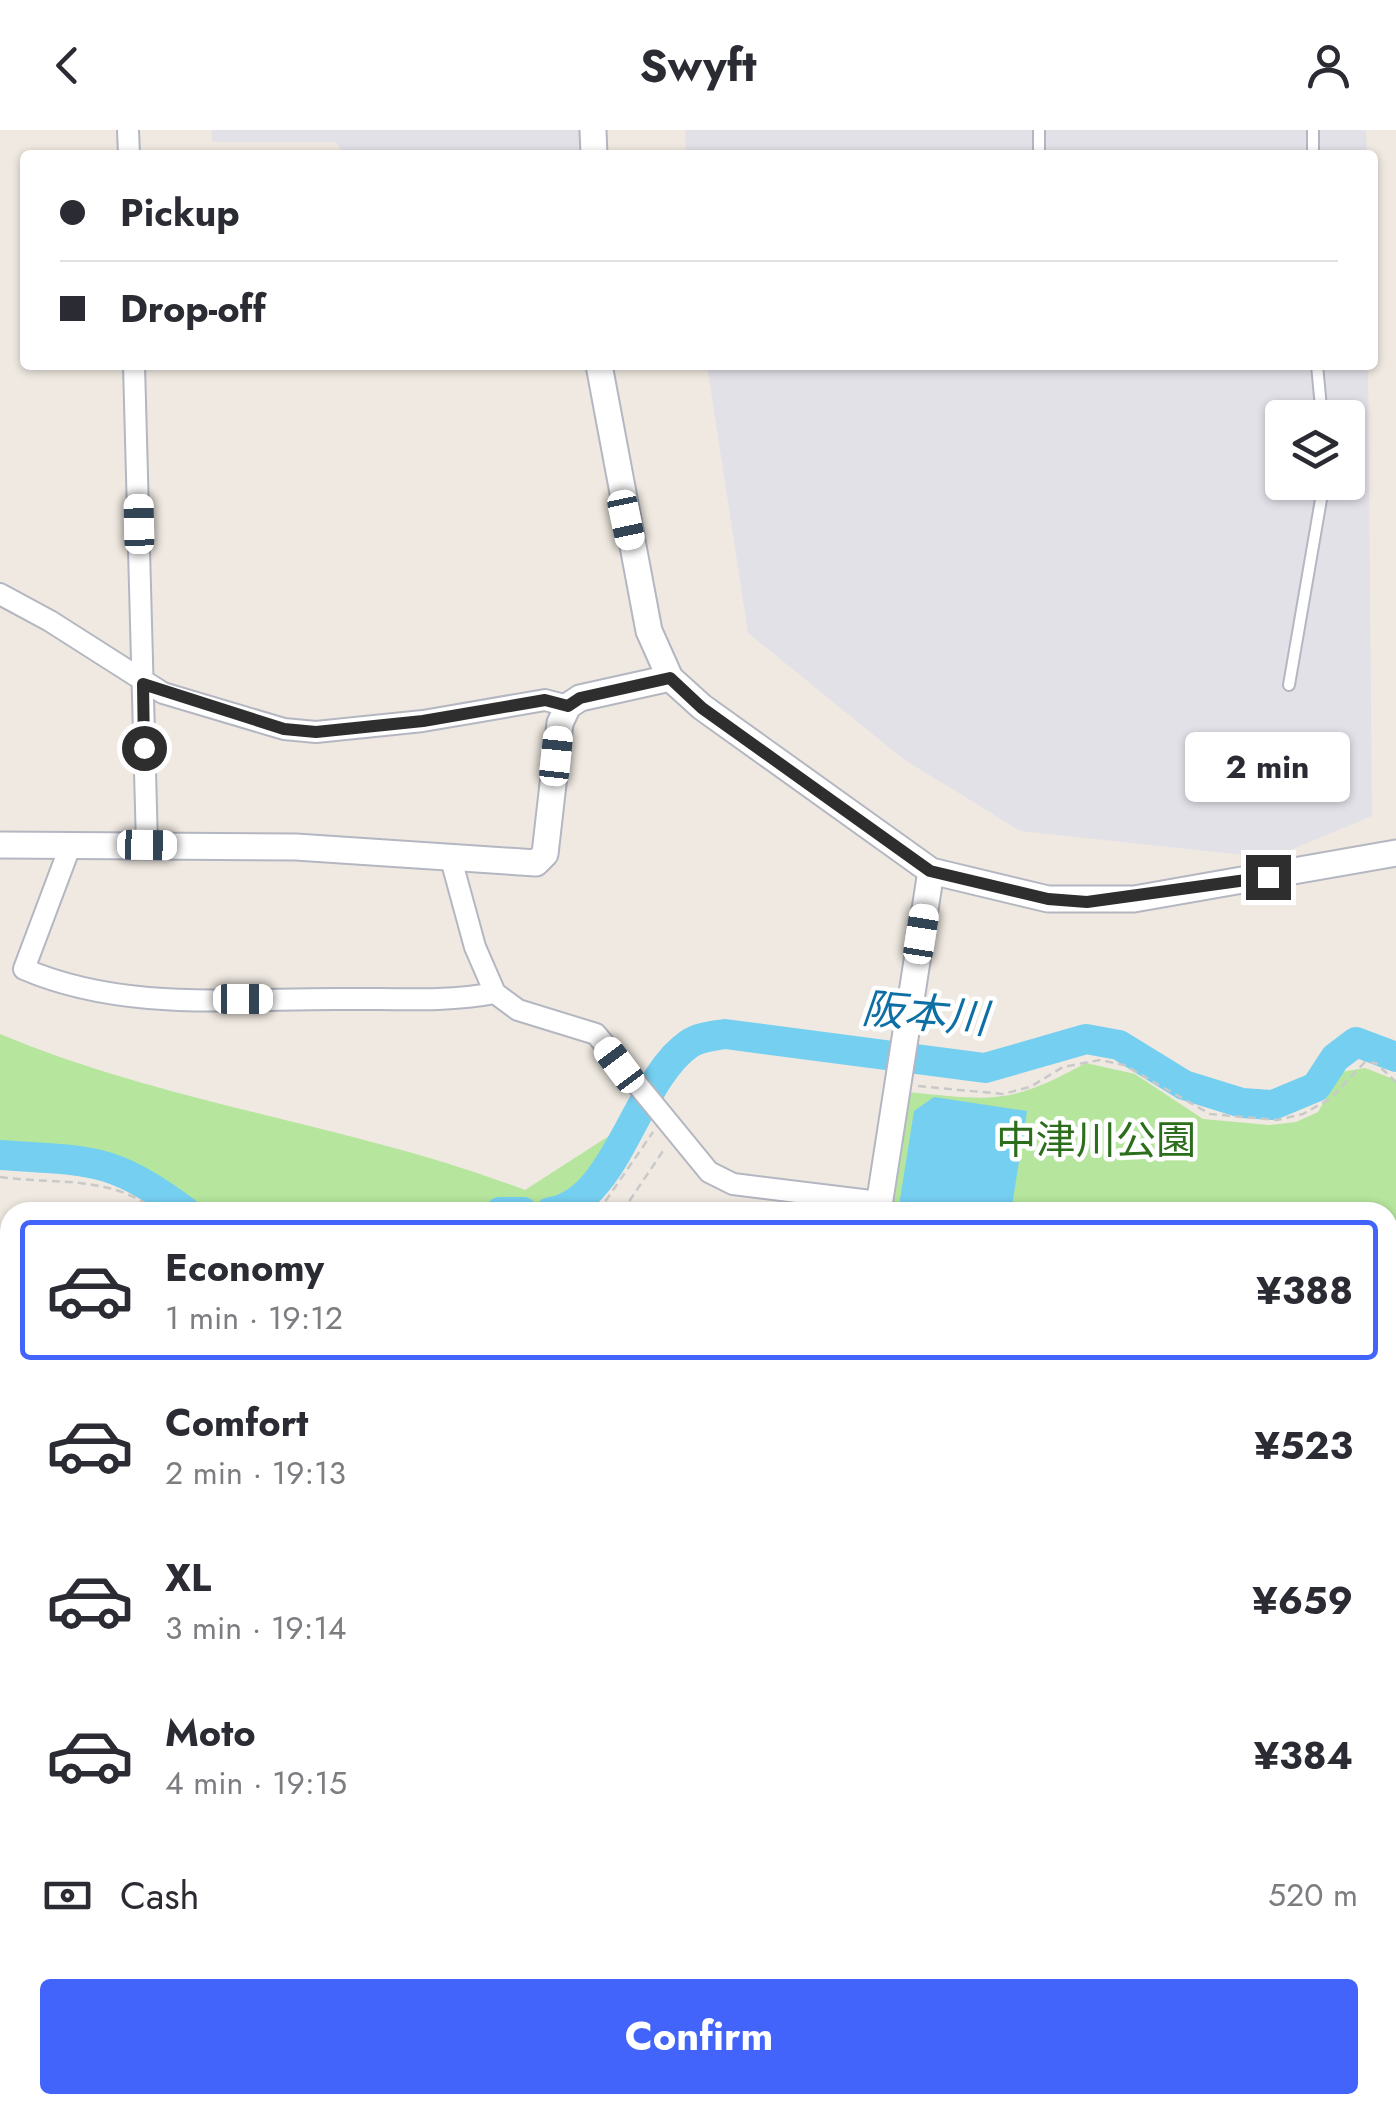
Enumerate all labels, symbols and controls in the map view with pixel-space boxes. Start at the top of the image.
text: Swyft [640,33,756,98]
icon: back [40,38,95,93]
icon: person [1301,38,1356,93]
text: Pickup [120,185,240,240]
text: Drop-off [120,281,266,336]
map controls [1265,400,1365,500]
button: layers [1265,400,1365,500]
car [605,488,647,552]
car [123,494,155,554]
car [538,725,574,787]
route start [122,726,167,771]
callout: 2 min [1186,732,1350,802]
text: 2 min [1225,744,1310,790]
car [117,829,177,861]
route end [1246,855,1291,900]
car [901,902,941,966]
water label: 阪本川 [860,978,994,1050]
car [213,984,273,1014]
car [589,1032,649,1098]
park label: 中津川公園 [996,1111,1196,1169]
text: Economy [165,1240,324,1295]
icon: car [45,1245,135,1335]
text: ¥388 [1256,1263,1353,1318]
text: 1 min · 19:12 [165,1295,343,1341]
text: Comfort [165,1395,308,1450]
icon: car [45,1400,135,1490]
text: ¥523 [1255,1418,1353,1473]
text: 2 min · 19:13 [165,1450,346,1496]
text: XL [165,1550,211,1605]
icon: car [45,1555,135,1645]
text: ¥659 [1252,1573,1353,1628]
text: 3 min · 19:14 [165,1605,346,1651]
text: Moto [165,1705,256,1760]
icon: car [45,1710,135,1800]
text: ¥384 [1254,1728,1353,1783]
text: 4 min · 19:15 [165,1760,347,1806]
icon: cash [40,1868,95,1923]
text: Cash [120,1868,200,1923]
text: 520 m [1268,1872,1358,1918]
button: Confirm [40,1979,1358,2094]

